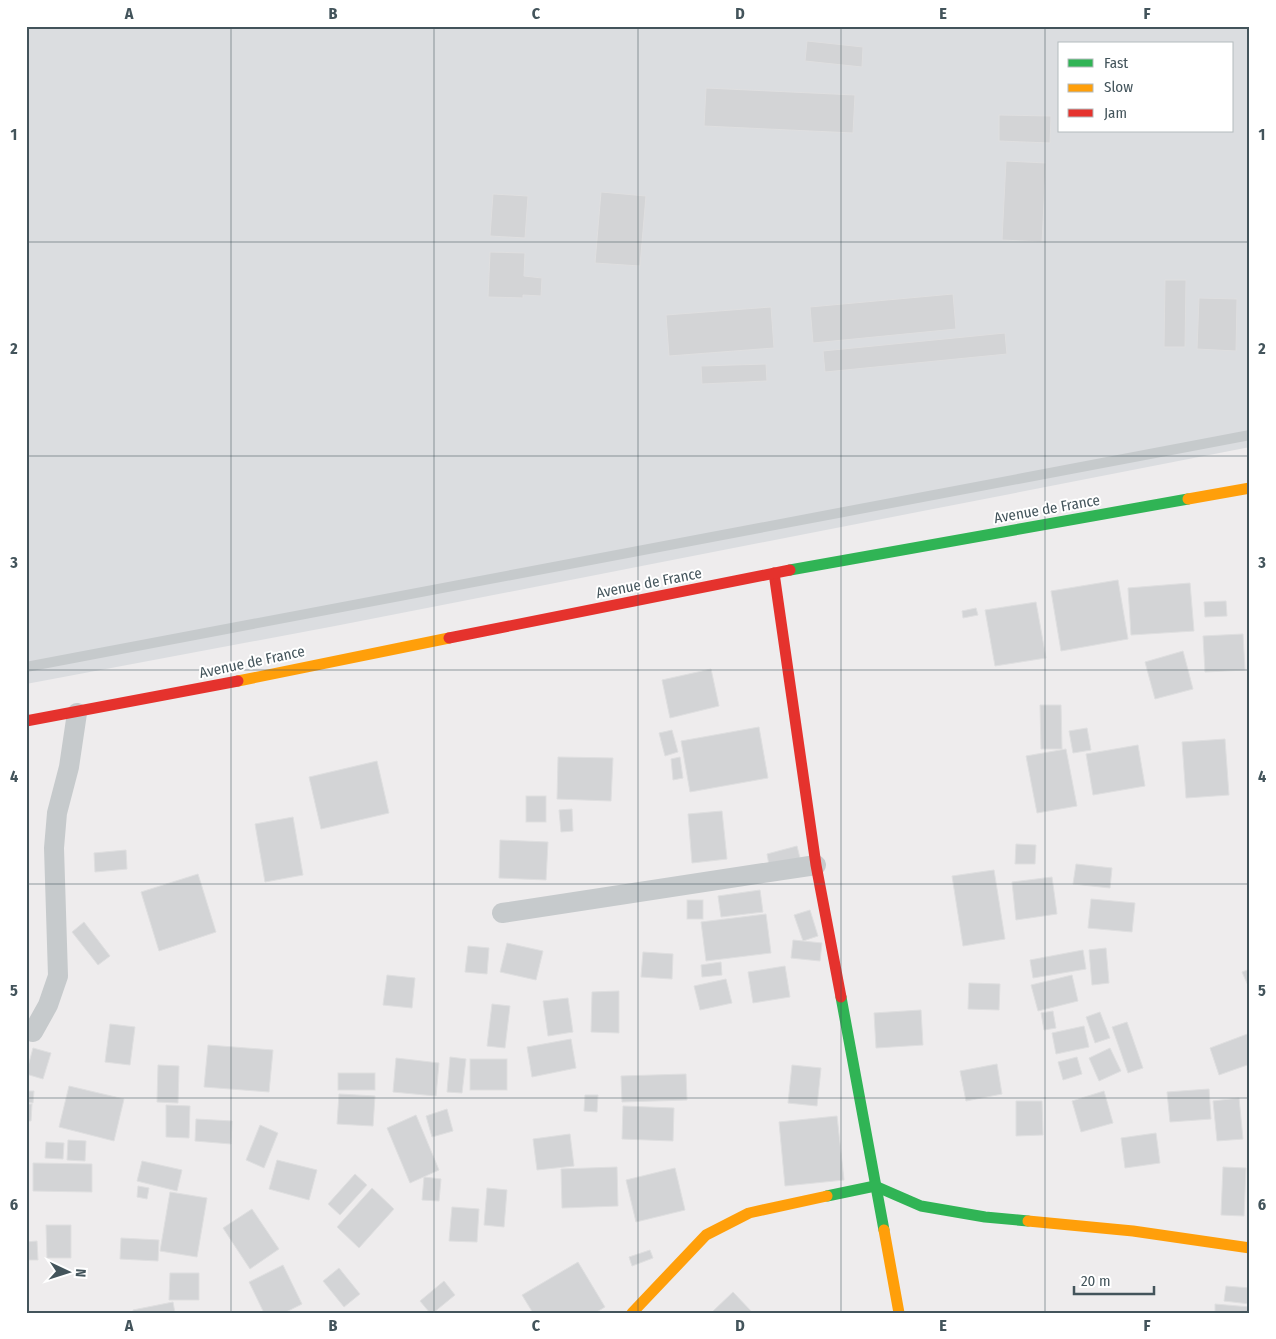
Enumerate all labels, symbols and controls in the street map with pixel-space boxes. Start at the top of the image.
text: A [124,4,134,23]
text: B [329,4,338,23]
text: C [532,4,541,23]
text: D [735,4,745,23]
text: E [939,4,947,23]
text: F [1143,4,1151,23]
legend [1058,42,1234,132]
text: Fast [1104,54,1128,72]
text: Slow [1104,78,1133,96]
text: Jam [1104,104,1127,122]
text: 1 [11,125,17,144]
text: 1 [1259,125,1265,144]
text: 2 [9,339,18,358]
text: 2 [1257,339,1266,358]
street label: Avenue de France [993,491,1101,527]
text: 3 [9,553,18,572]
text: 3 [1257,553,1266,572]
street label: Avenue de France [595,564,703,602]
street label: Avenue de France [198,642,306,682]
text: 4 [10,767,18,786]
text: 4 [1258,767,1266,786]
text: 5 [10,981,18,1000]
text: 5 [1258,981,1266,1000]
text: 6 [10,1195,18,1214]
text: 6 [1258,1195,1266,1214]
north arrow [42,1246,92,1296]
scale bar [1074,1264,1154,1296]
text: N [72,1268,89,1278]
text: 20 m [1081,1272,1111,1290]
text: A [124,1316,134,1335]
text: B [329,1316,338,1335]
text: C [532,1316,541,1335]
text: D [735,1316,745,1335]
text: E [939,1316,947,1335]
text: F [1143,1316,1151,1335]

